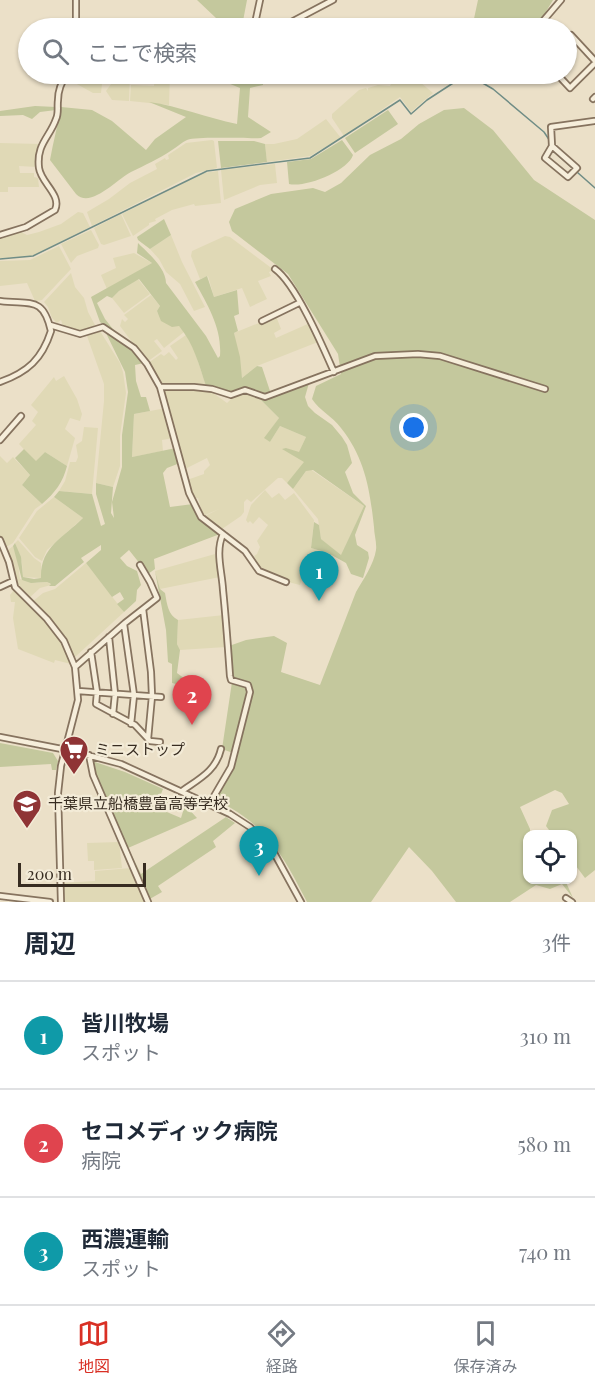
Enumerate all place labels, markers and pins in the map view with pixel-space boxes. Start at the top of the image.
pin: 1 [300,552,338,601]
pin: 2 [172,676,212,725]
supermarket icon: ミニストップ [58,734,90,776]
place label: ミニストップ [95,739,185,759]
school or university icon: 千葉県立船橋豊富高等学校 [11,788,43,830]
place label: 千葉県立船橋豊富高等学校 [48,793,228,813]
pin: 3 [240,826,278,876]

